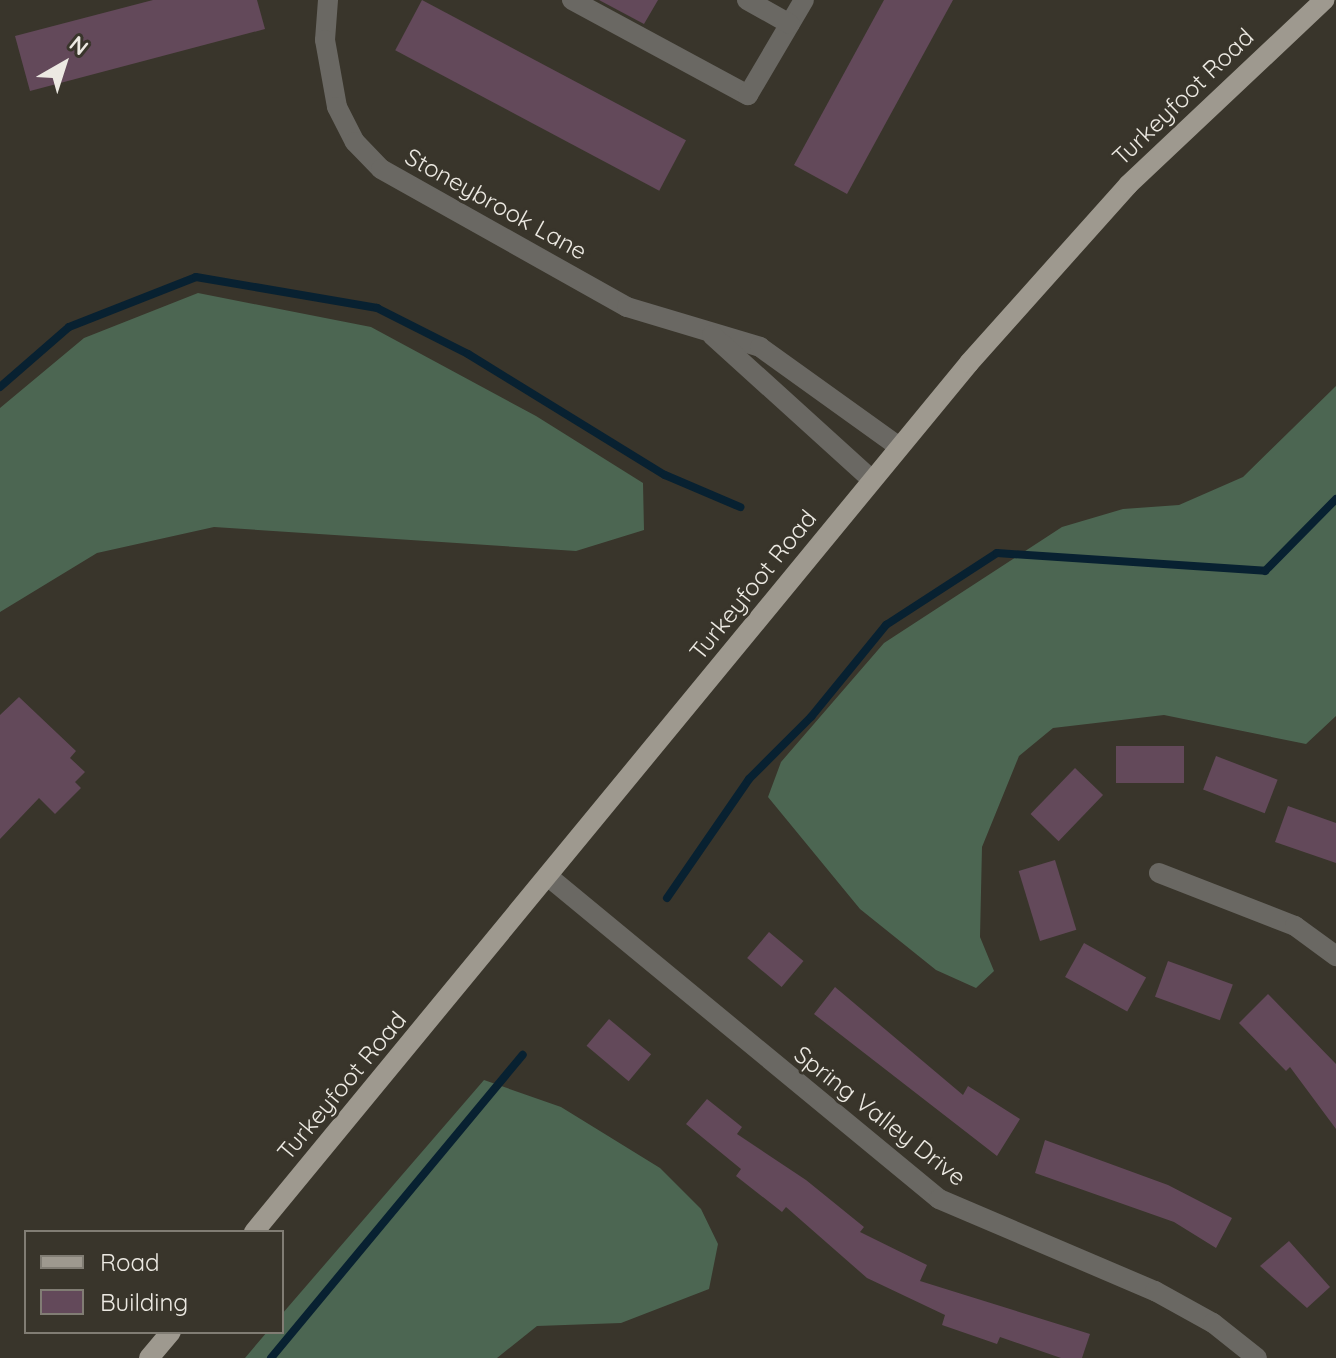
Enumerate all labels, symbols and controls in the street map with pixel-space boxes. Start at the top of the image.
street label: Turkeyfoot Road [1107,22,1259,172]
north arrow [24,24,104,104]
text: N [64,29,94,61]
street label: Stoneybrook Lane [400,142,592,266]
street label: Turkeyfoot Road [684,504,822,666]
street label: Turkeyfoot Road [272,1006,412,1166]
street label: Spring Valley Drive [788,1040,972,1192]
legend [24,1230,284,1334]
text: Road [100,1247,160,1277]
text: Building [100,1287,188,1317]

